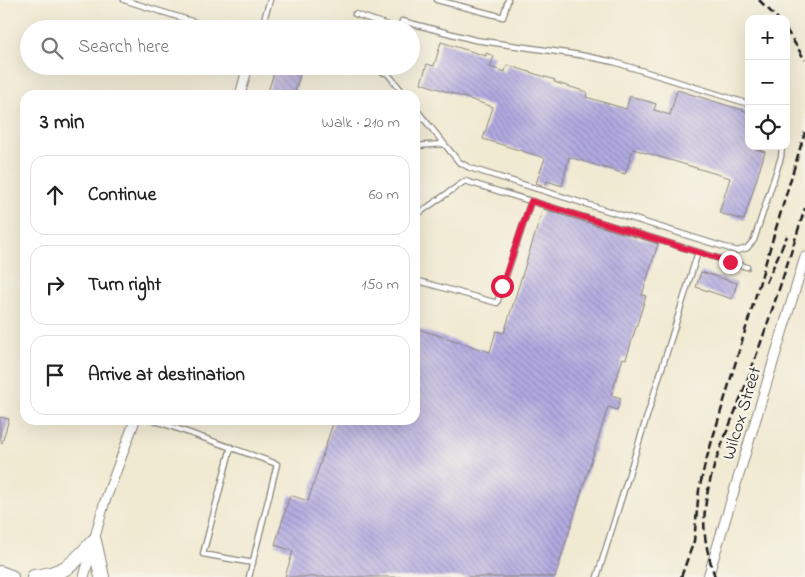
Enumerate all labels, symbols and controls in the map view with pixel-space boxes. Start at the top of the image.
map controls [745,15,790,150]
button: + [745,15,790,60]
search box [20,20,420,75]
icon: search [38,34,66,62]
text: Search here [78,34,169,61]
button: − [745,60,790,105]
button: locate [745,105,790,150]
text: 3 min [40,108,84,138]
text: Walk · 210 m [321,111,400,135]
icon: ahead [41,181,69,209]
text: Continue [88,182,156,209]
text: 60 m [369,183,399,207]
route end [719,251,742,274]
icon: right [41,271,69,299]
text: Turn right [88,272,161,299]
text: 150 m [361,273,399,297]
route start [491,275,514,298]
icon: arrive [41,361,69,389]
text: Arrive at destination [88,362,245,389]
street label: Wilcox Street [716,364,769,463]

